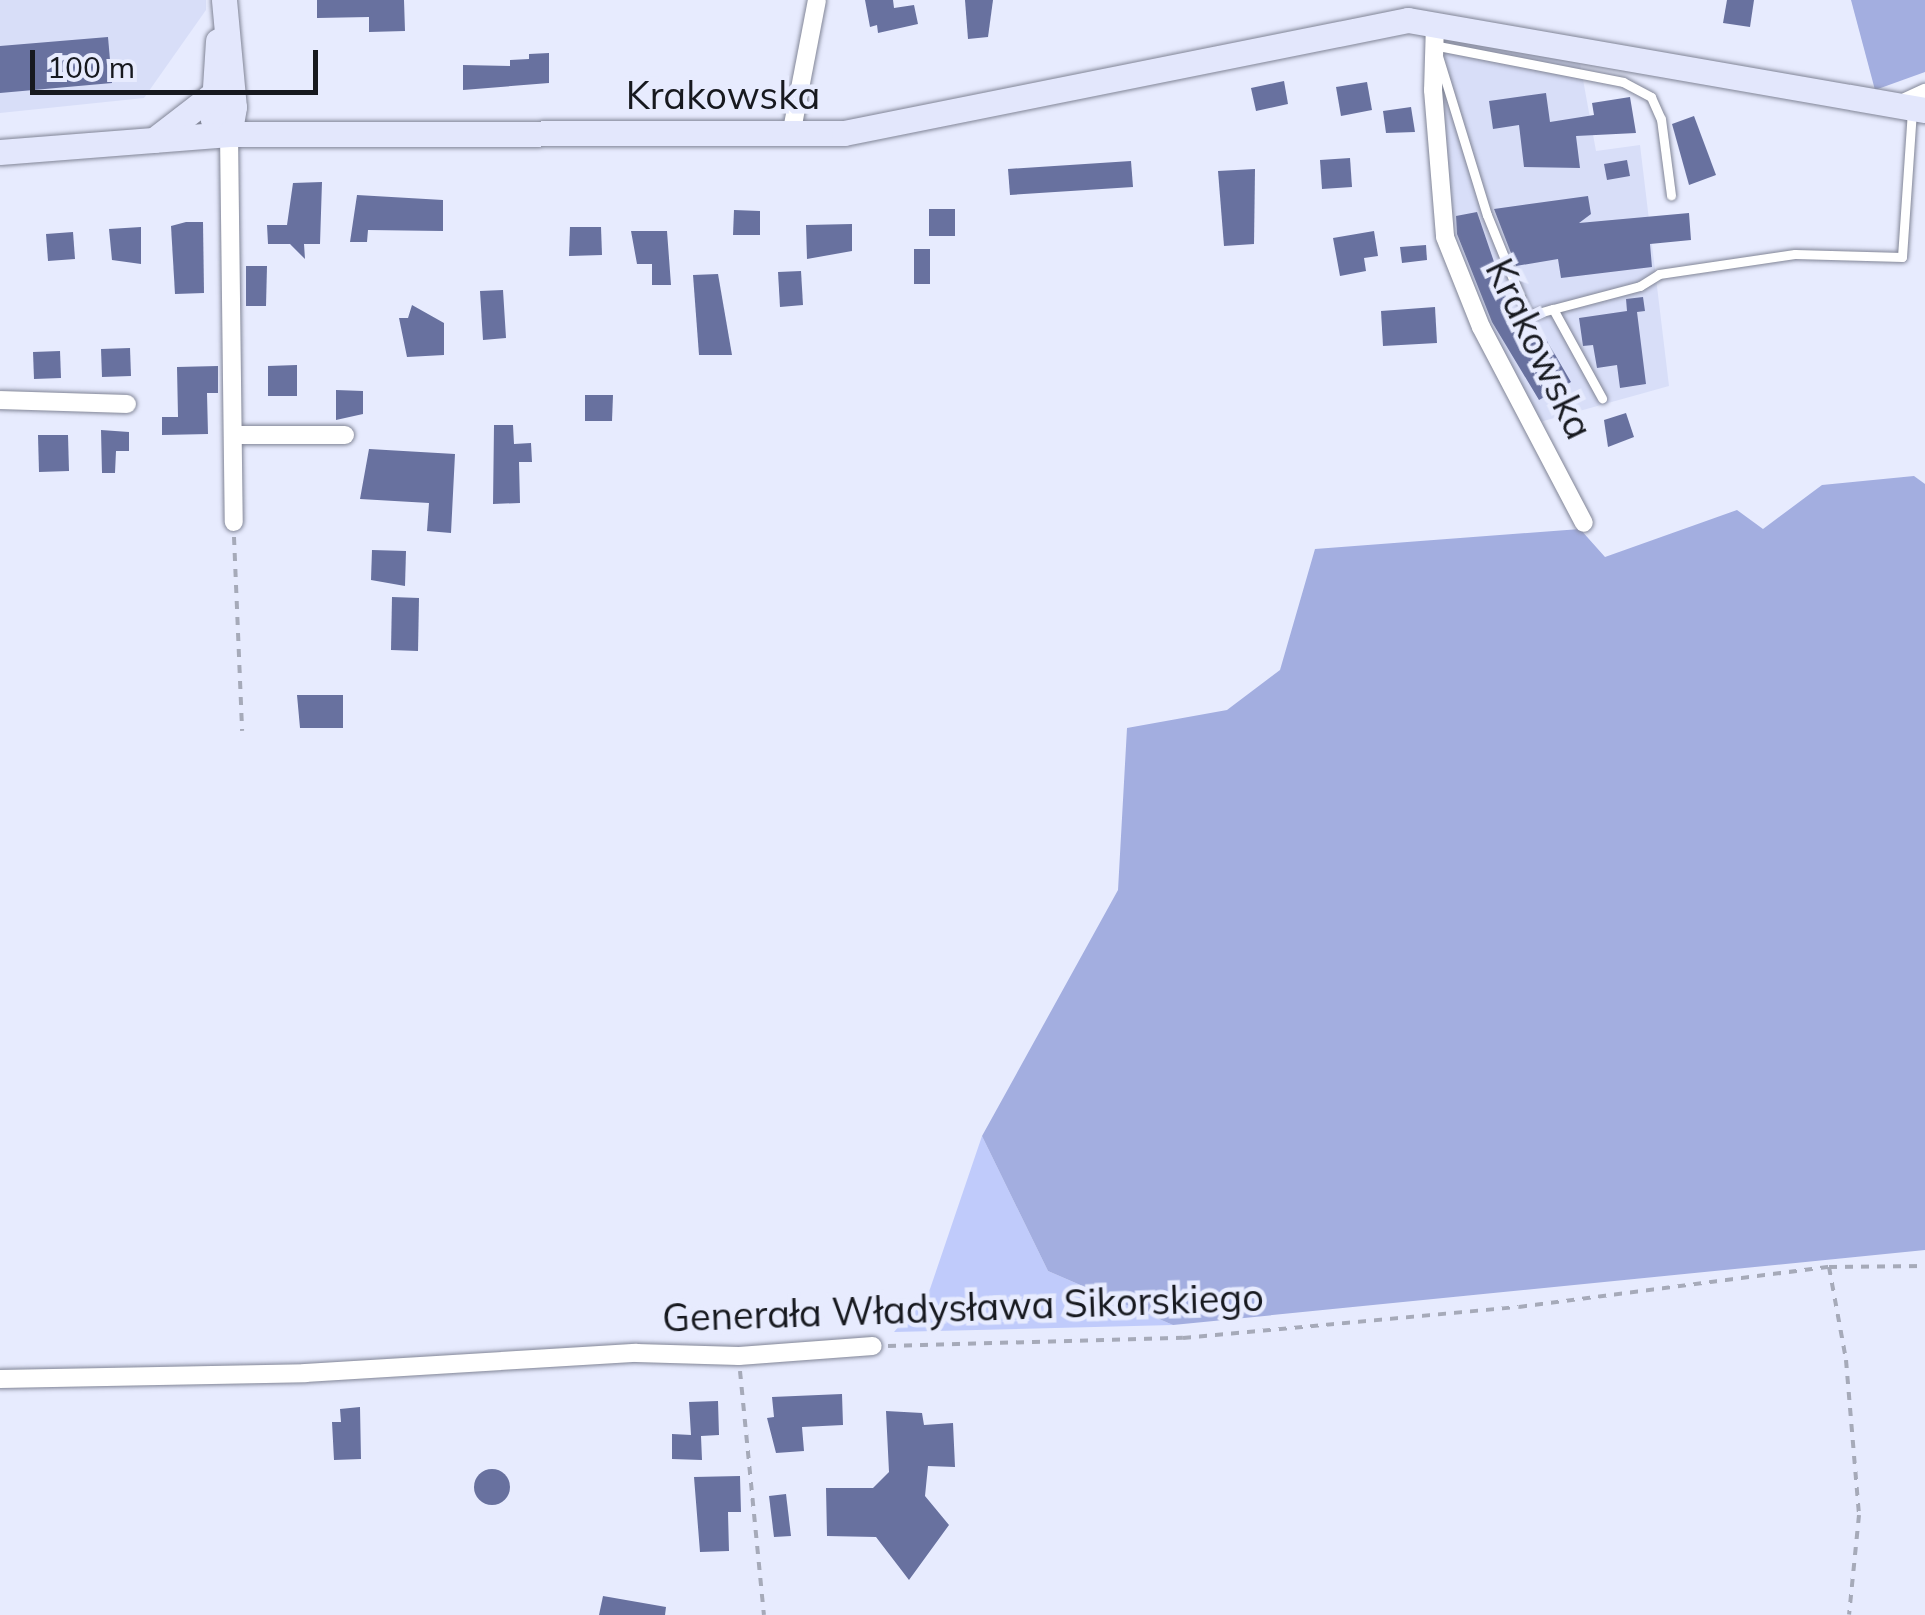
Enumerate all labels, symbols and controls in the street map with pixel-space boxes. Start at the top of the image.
scale bar [35,30,322,92]
text: 100 m [47,48,135,86]
street label: Krakowska [626,73,820,119]
street label: Krakowska [1476,252,1602,446]
street label: Generała Władysława Sikorskiego [661,1275,1265,1341]

